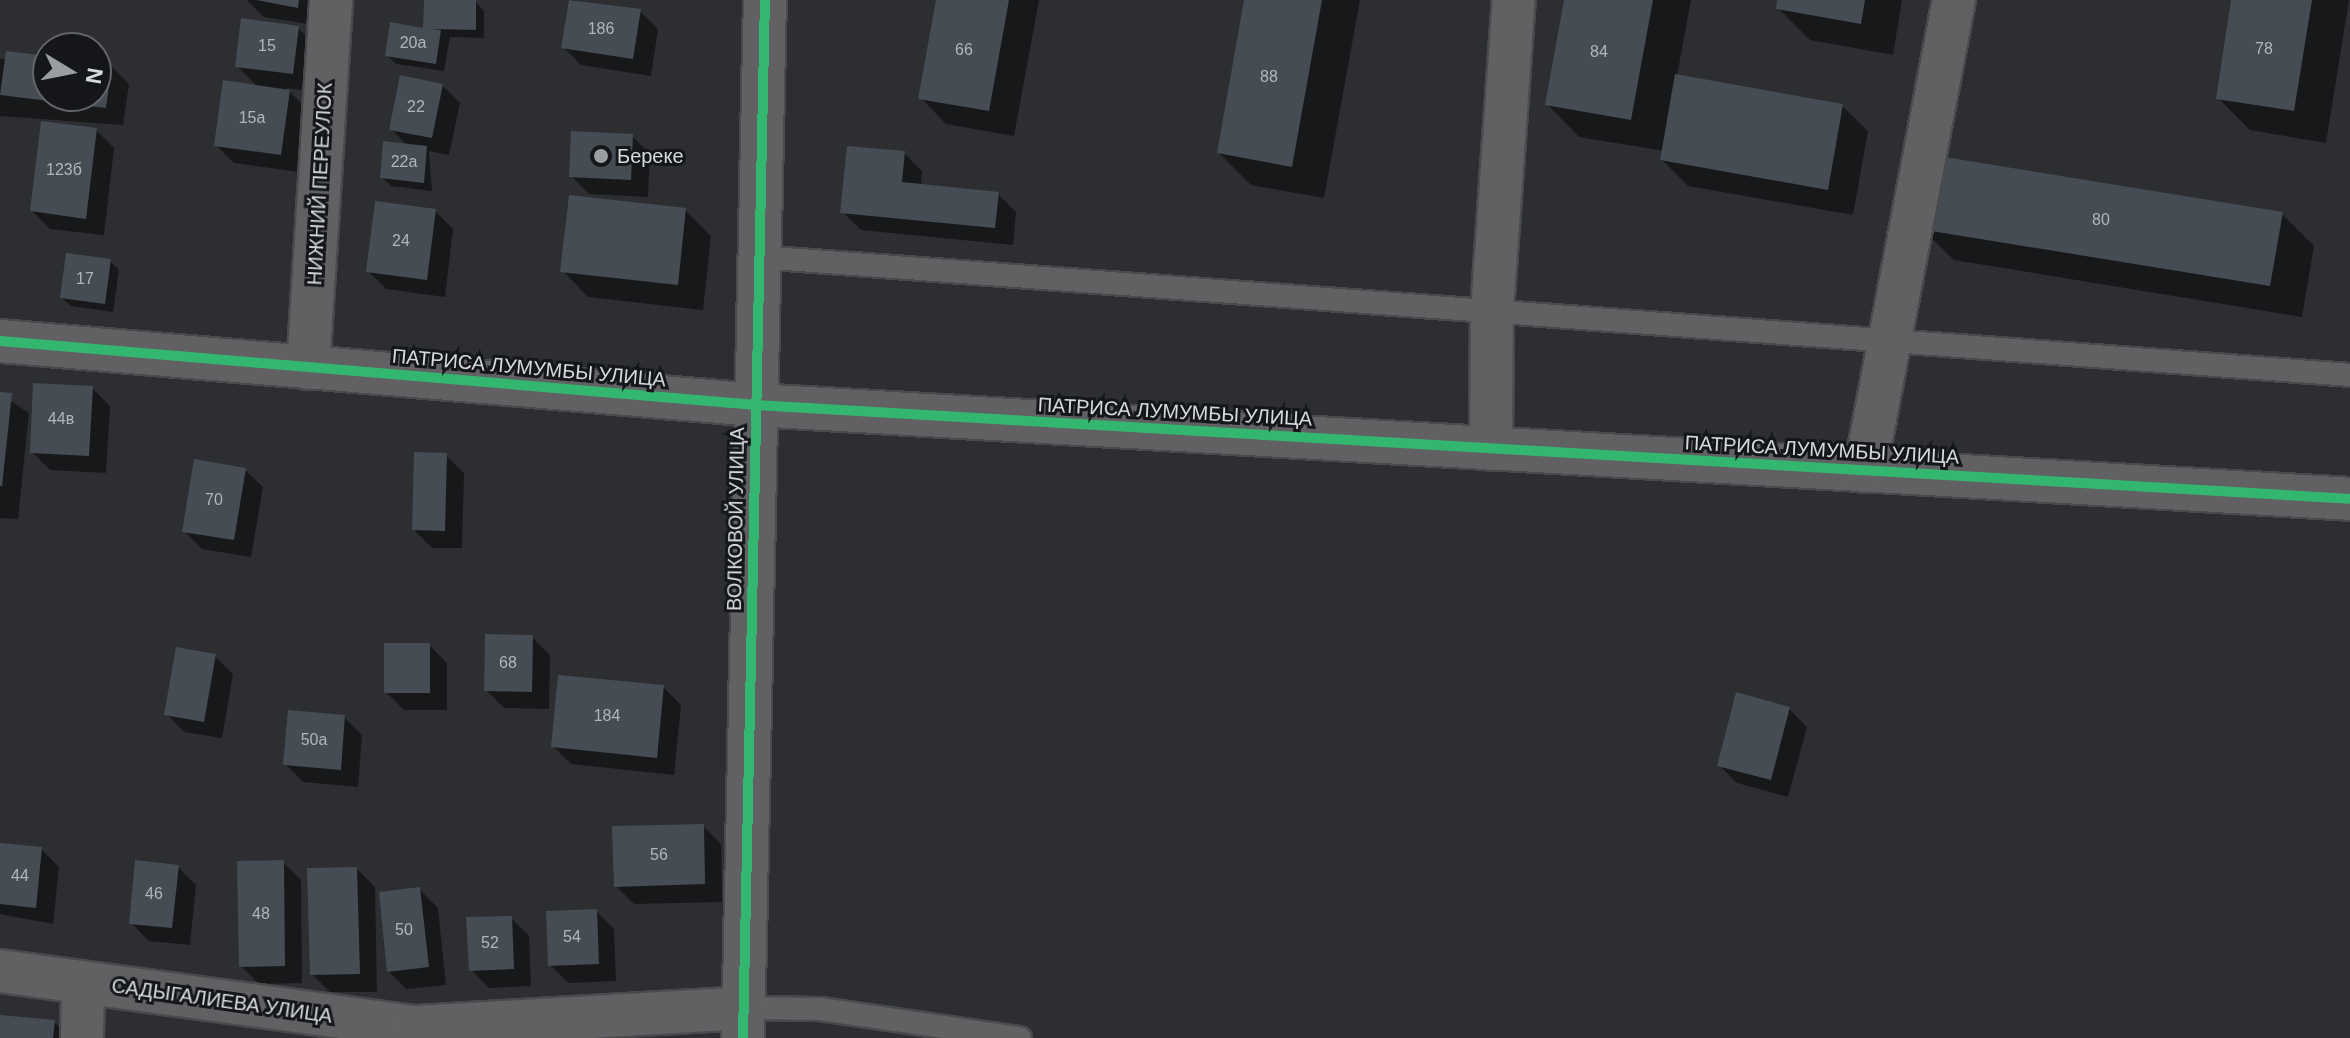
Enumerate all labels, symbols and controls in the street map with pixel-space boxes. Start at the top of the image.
house number: 186 [588,19,614,39]
north arrow [32,32,112,112]
house number: 20а [400,33,426,53]
house number: 15 [258,36,276,56]
house number: 78 [2255,39,2273,59]
house number: 66 [955,40,973,60]
house number: 84 [1590,42,1608,62]
text: N [80,66,108,86]
house number: 88 [1260,67,1278,87]
street label: НИЖНИЙ ПЕРЕУЛОК [303,82,337,286]
house number: 22 [407,97,425,117]
house number: 15а [239,108,265,128]
place label: Береке [617,144,684,168]
marker: Береке [592,147,610,165]
house number: 22а [391,152,417,172]
house number: 123б [46,160,82,180]
house number: 80 [2092,210,2110,230]
house number: 24 [392,231,410,251]
house number: 17 [76,269,94,289]
street label: ПАТРИСА ЛУМУМБЫ УЛИЦА [391,344,667,392]
street label: ПАТРИСА ЛУМУМБЫ УЛИЦА [1037,393,1313,431]
house number: 44в [48,409,74,429]
street label: ВОЛКОВОЙ УЛИЦА [722,427,750,611]
street label: ПАТРИСА ЛУМУМБЫ УЛИЦА [1684,431,1960,469]
house number: 70 [205,490,223,510]
house number: 68 [499,653,517,673]
house number: 184 [594,706,620,726]
house number: 50а [301,730,327,750]
house number: 56 [650,845,668,865]
house number: 44 [11,866,29,886]
house number: 46 [145,884,163,904]
house number: 48 [252,904,270,924]
house number: 50 [395,920,413,940]
house number: 54 [563,927,581,947]
house number: 52 [481,933,499,953]
street label: САДЫГАЛИЕВА УЛИЦА [110,974,334,1028]

